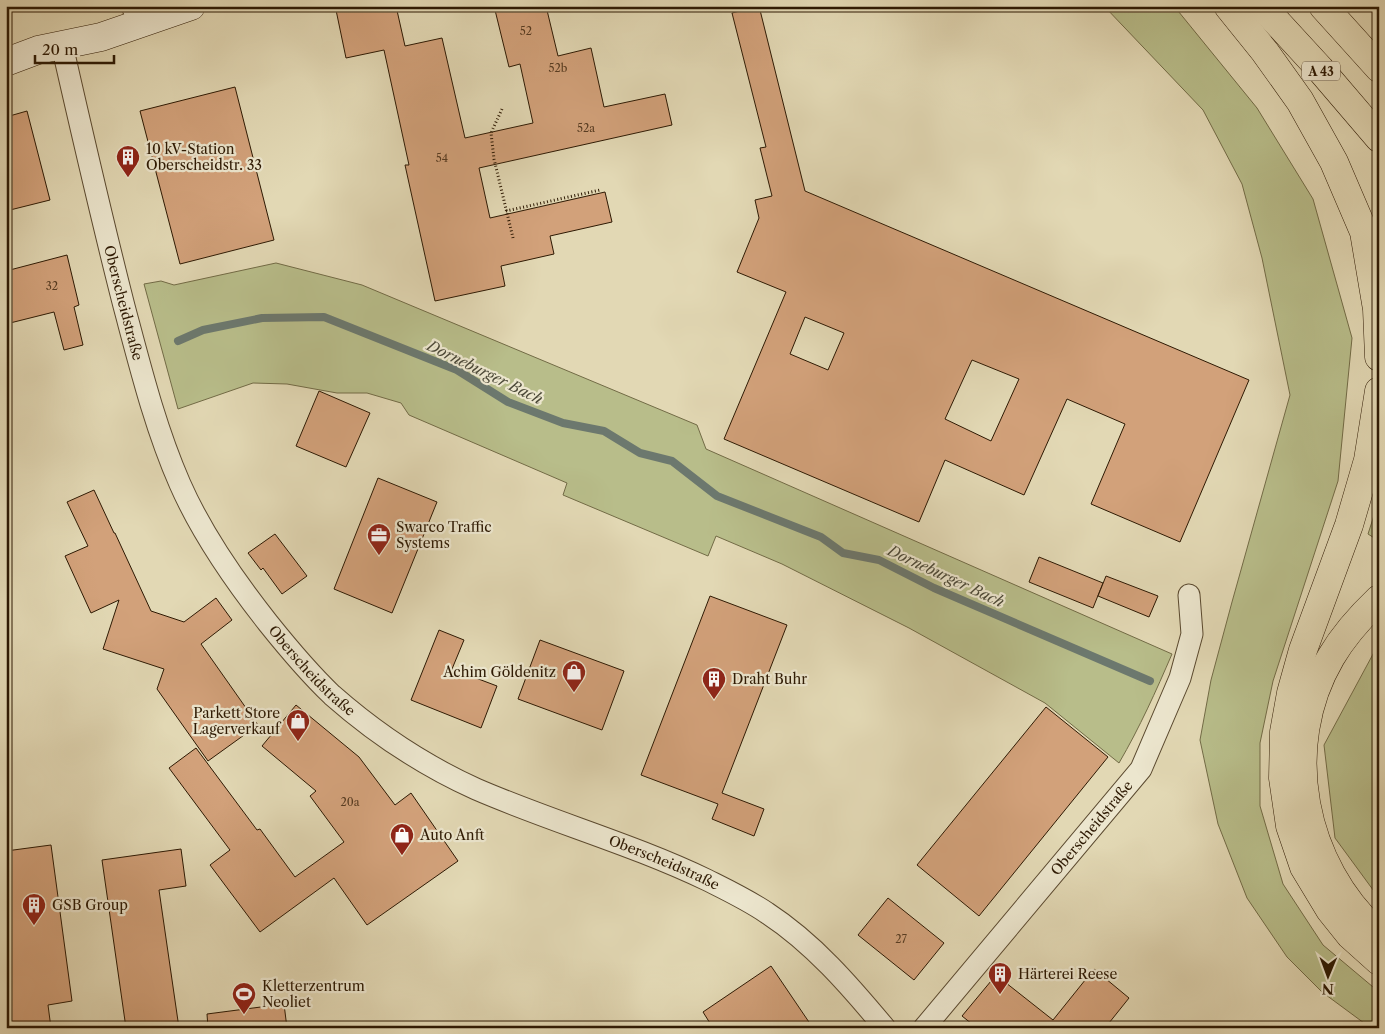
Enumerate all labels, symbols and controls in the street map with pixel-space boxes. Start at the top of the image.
house number: 52 [520,24,532,38]
scale bar [35,32,114,64]
text: 20 m [42,40,78,59]
house number: 52b [549,61,568,75]
road number: A 43 [1302,61,1340,80]
house number: 52a [577,121,595,135]
place label: 10 kV-Station Oberscheidstr. 33 [146,140,262,174]
building icon: 10 kV-Station Oberscheidstr. 33 [115,144,141,178]
house number: 54 [436,151,448,165]
street label: Oberscheidstraße [100,243,147,363]
house number: 32 [46,279,58,293]
water label: Dorneburger Bach [423,335,546,408]
place label: Swarco Traffic Systems [396,518,492,552]
office icon: Swarco Traffic Systems [366,522,392,556]
water label: Dorneburger Bach [884,540,1007,611]
street label: Oberscheidstraße [265,622,359,720]
shop icon: Achim Göldenitz [561,659,587,693]
place label: Achim Göldenitz [442,663,556,681]
building icon: Draht Buhr [701,666,727,700]
place label: Draht Buhr [732,670,807,688]
place label: Parkett Store Lagerverkauf [193,704,282,738]
shop icon: Parkett Store Lagerverkauf [285,708,311,742]
street label: Oberscheidstraße [1047,777,1137,879]
house number: 20a [340,795,360,809]
shop icon: Auto Anft [389,822,415,856]
place label: Auto Anft [419,826,485,844]
street label: Oberscheidstraße [606,831,723,894]
building icon: GSB Group [21,892,47,926]
place label: GSB Group [52,896,128,914]
house number: 27 [895,932,907,946]
north arrow [1302,952,1352,1002]
building icon: Härterei Reese [987,961,1013,995]
place label: Härterei Reese [1018,965,1117,983]
place label: Kletterzentrum Neoliet [262,977,365,1011]
text: N [1322,980,1334,998]
sports icon: Kletterzentrum Neoliet [231,981,257,1015]

